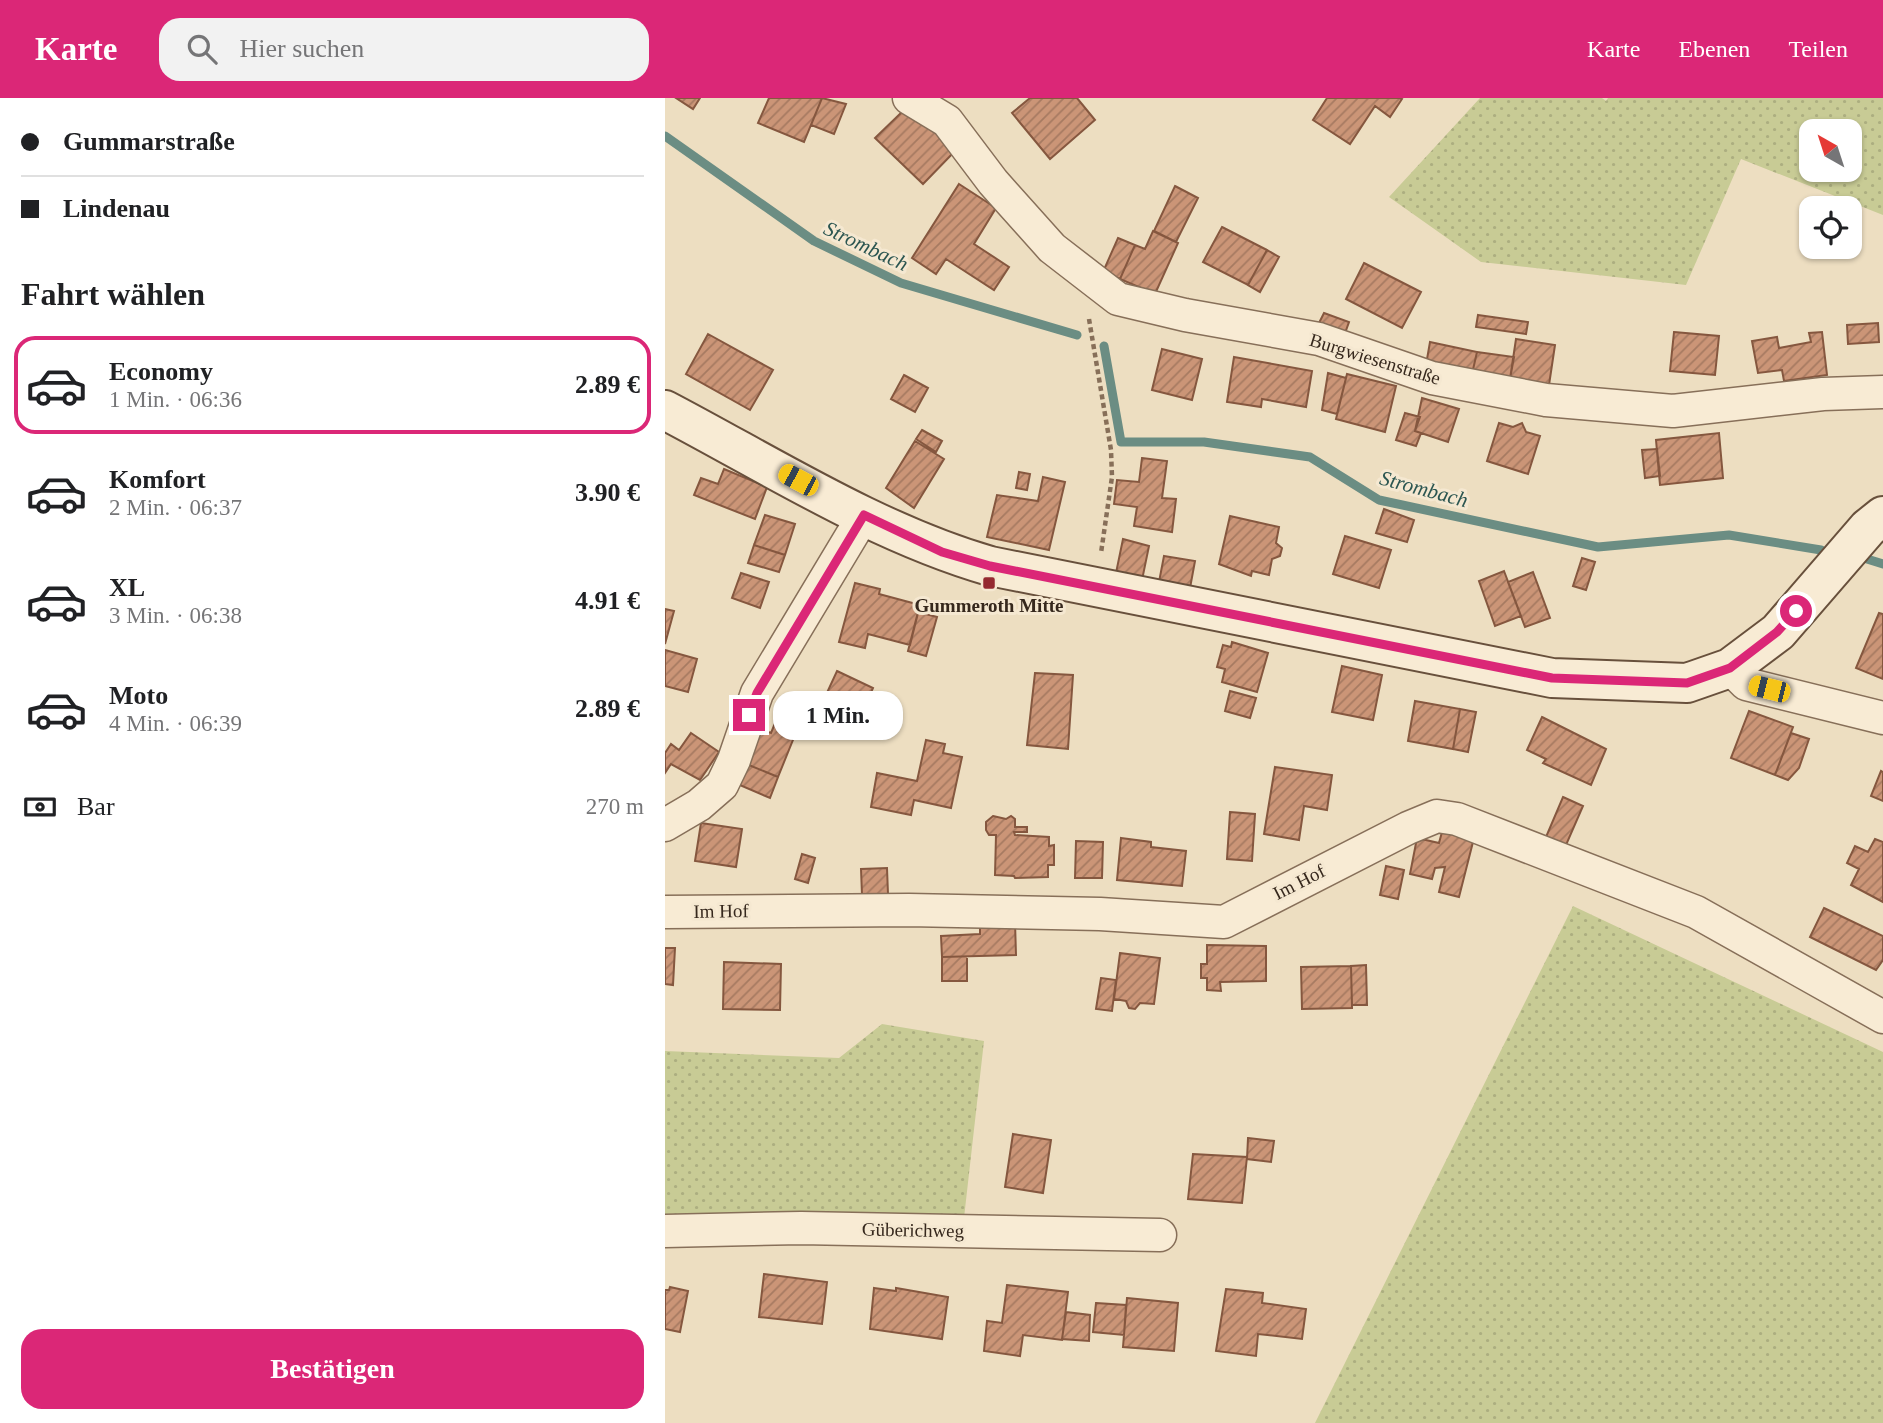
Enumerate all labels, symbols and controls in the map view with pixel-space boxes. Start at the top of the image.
search box [159,18,649,81]
icon: search [183,30,221,68]
text: Karte [35,31,117,67]
text: Hier suchen [239,34,364,63]
text: Karte [1587,36,1640,62]
text: Ebenen [1678,36,1750,62]
text: Teilen [1788,36,1848,62]
north arrow [1799,119,1862,182]
map controls [1799,119,1862,259]
text: Gummarstraße [63,127,235,156]
text: Lindenau [63,194,170,223]
button: locate [1799,196,1862,259]
water label: Strombach [820,216,912,276]
text: Fahrt wählen [21,276,205,312]
street label: Burgwiesenstraße [1307,329,1443,389]
icon: car [25,354,88,417]
text: Economy [109,357,213,386]
text: 2.89 € [575,370,640,399]
text: 1 Min. · 06:36 [109,387,242,412]
car [775,461,822,499]
icon: car [25,462,88,525]
text: Komfort [109,465,206,494]
water label: Strombach [1377,466,1471,512]
text: 3.90 € [575,478,640,507]
text: 2 Min. · 06:37 [109,495,242,520]
icon: car [25,570,88,633]
text: XL [109,573,145,602]
marker: Gummeroth Mitte [981,575,997,591]
text: 4.91 € [575,586,640,615]
place label: Gummeroth Mitte [915,595,1063,616]
route start [1780,595,1812,627]
text: 3 Min. · 06:38 [109,603,242,628]
car [1747,674,1792,704]
icon: car [25,678,88,741]
text: Moto [109,681,168,710]
callout: 1 Min. [773,690,903,740]
text: 2.89 € [575,694,640,723]
route end [733,699,765,731]
text: 1 Min. [806,703,870,728]
text: 4 Min. · 06:39 [109,711,242,736]
icon: cash [21,788,59,826]
text: Bar [77,792,115,821]
text: 270 m [586,794,644,819]
street label: Im Hof [1270,860,1329,904]
street label: Im Hof [693,900,750,922]
street label: Güberichweg [862,1219,965,1241]
button: Bestätigen [21,1329,644,1409]

